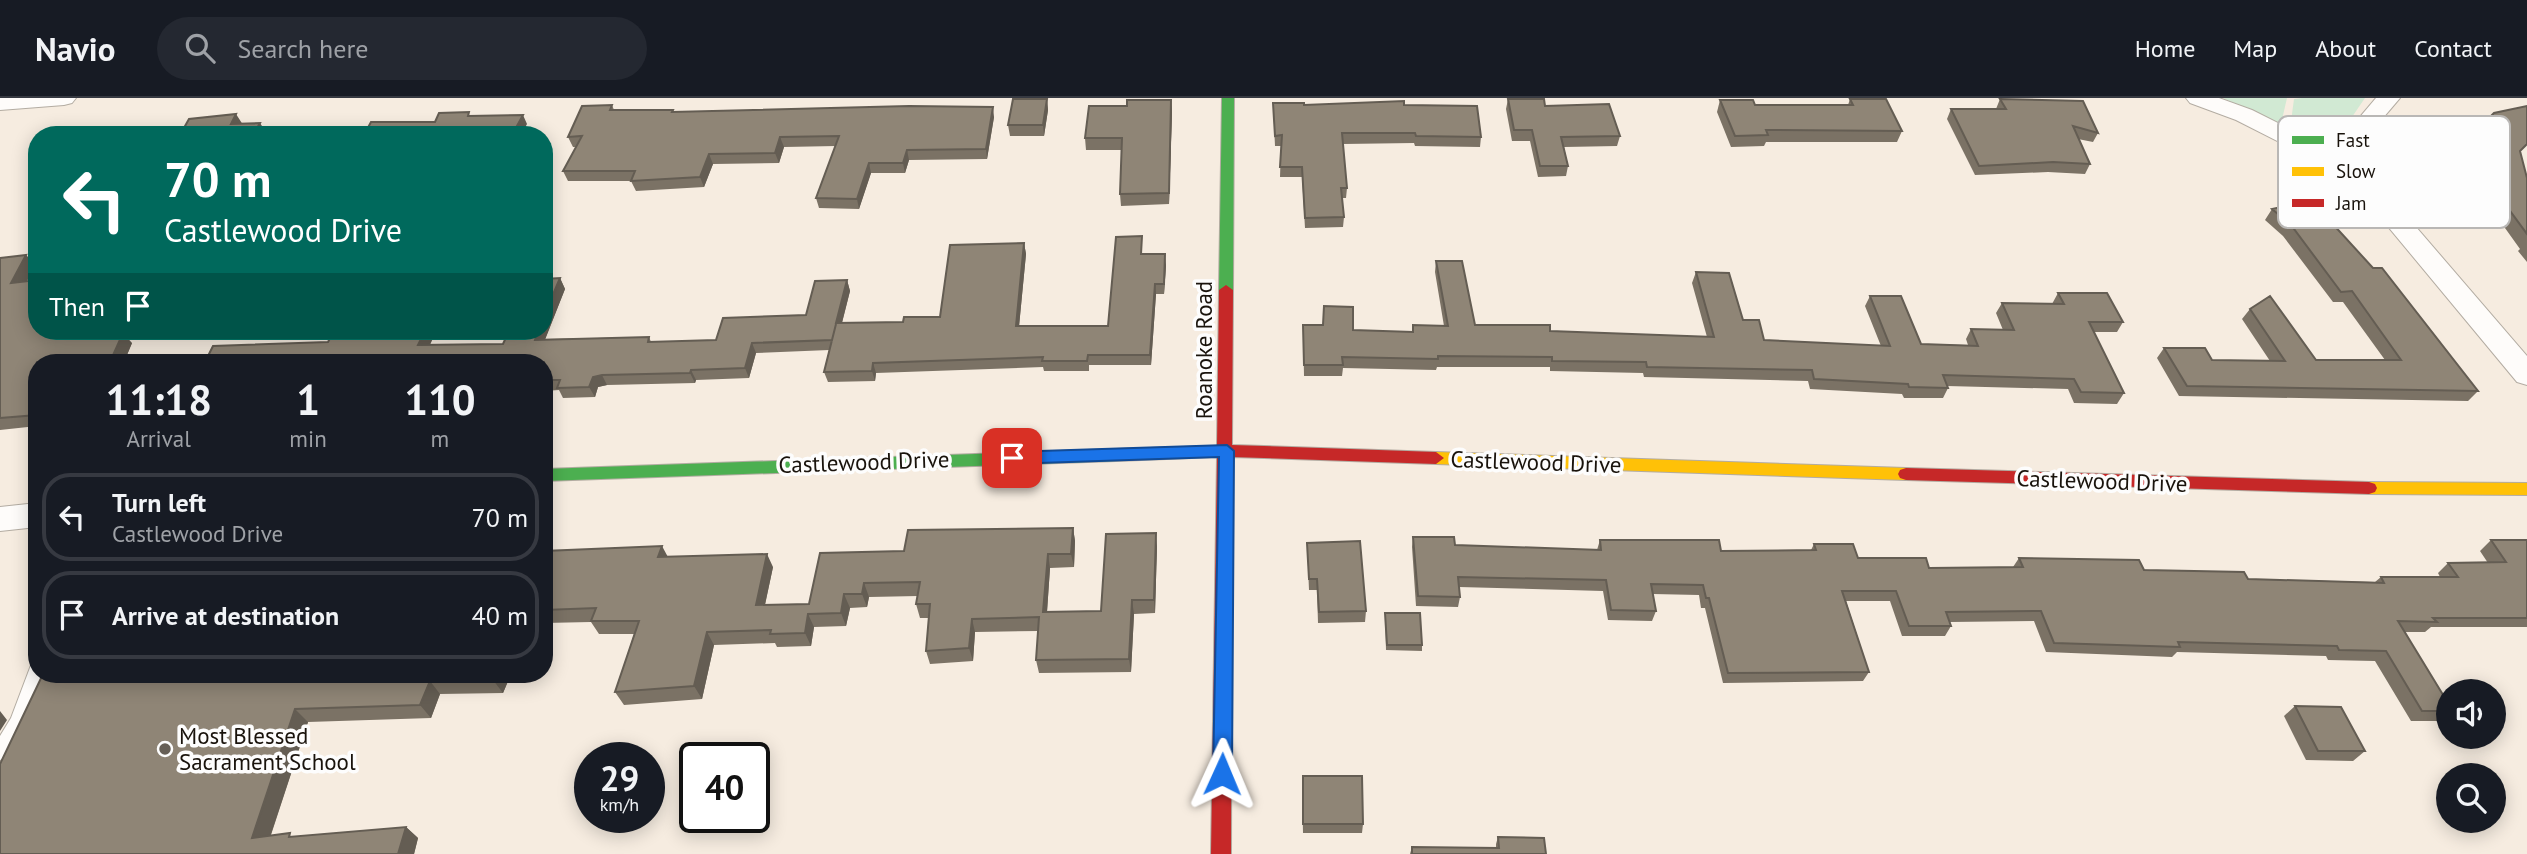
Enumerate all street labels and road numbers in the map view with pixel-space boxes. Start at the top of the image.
street label: Roanoke Road [1189,281,1218,419]
street label: Castlewood Drive [778,444,950,479]
street label: Castlewood Drive [1450,444,1622,479]
street label: Castlewood Drive [2016,463,2188,498]

